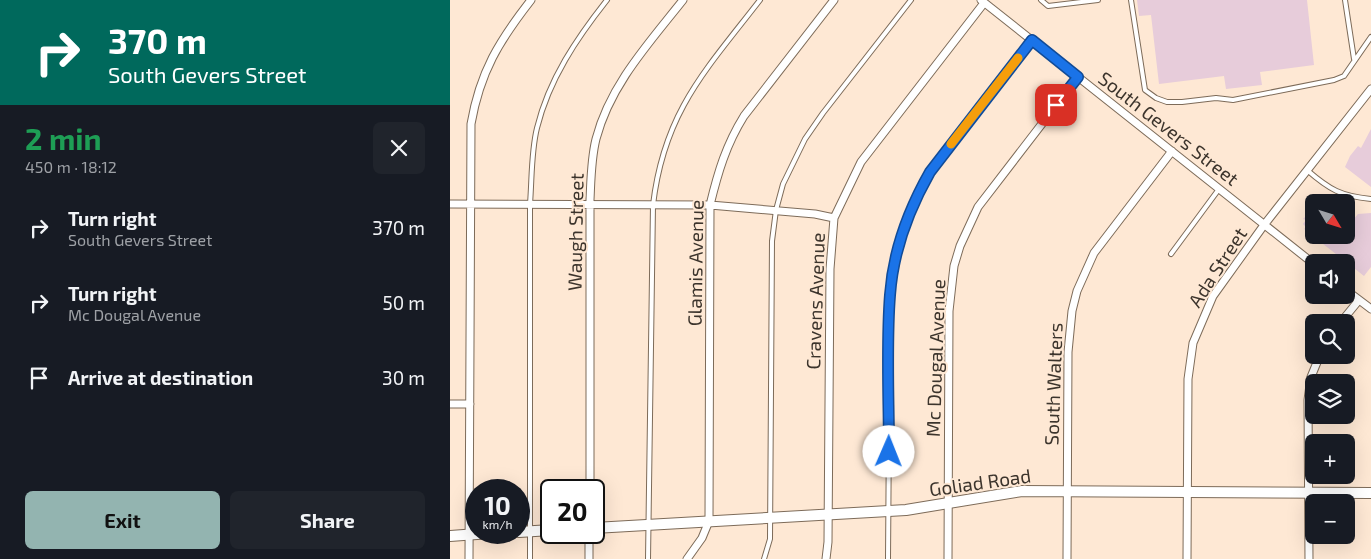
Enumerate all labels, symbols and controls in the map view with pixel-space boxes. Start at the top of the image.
text: 370 m [108,19,207,61]
icon: right [25,20,90,85]
text: South Gevers Street [108,61,306,87]
street label: South Gevers Street [1094,66,1244,190]
pin [1035,84,1077,126]
icon: arrive [1042,91,1070,119]
text: 2 min [25,120,102,156]
button: close [373,122,425,174]
text: 450 m · 18:12 [25,157,117,176]
street label: Waugh Street [562,173,588,291]
north arrow [1305,194,1355,244]
map controls [1305,194,1355,544]
street label: Glamis Avenue [682,200,708,326]
text: Turn right [68,207,156,230]
icon: right [25,214,53,242]
text: 370 m [372,216,425,239]
street label: Ada Street [1183,223,1251,311]
text: South Gevers Street [68,230,212,249]
street label: Cravens Avenue [801,232,829,370]
button: sound [1305,254,1355,304]
street label: Mc Dougal Avenue [921,279,949,437]
text: Turn right [68,282,156,305]
icon: right [25,289,53,317]
text: 50 m [382,291,425,314]
text: Mc Dougal Avenue [68,305,201,324]
button: search [1305,314,1355,364]
street label: South Walters [1039,322,1067,446]
icon: arrive [25,364,53,392]
text: Arrive at destination [68,366,253,389]
text: 30 m [382,366,425,389]
button: layers [1305,374,1355,424]
position arrow [862,425,914,477]
button: + [1305,434,1355,484]
street label: Goliad Road [928,463,1032,501]
speed limit sign: 20 [540,479,605,544]
text: 10 [484,490,511,520]
button: Exit [25,491,220,549]
button: Share [230,491,425,549]
button: − [1305,494,1355,544]
text: km/h [483,517,512,531]

